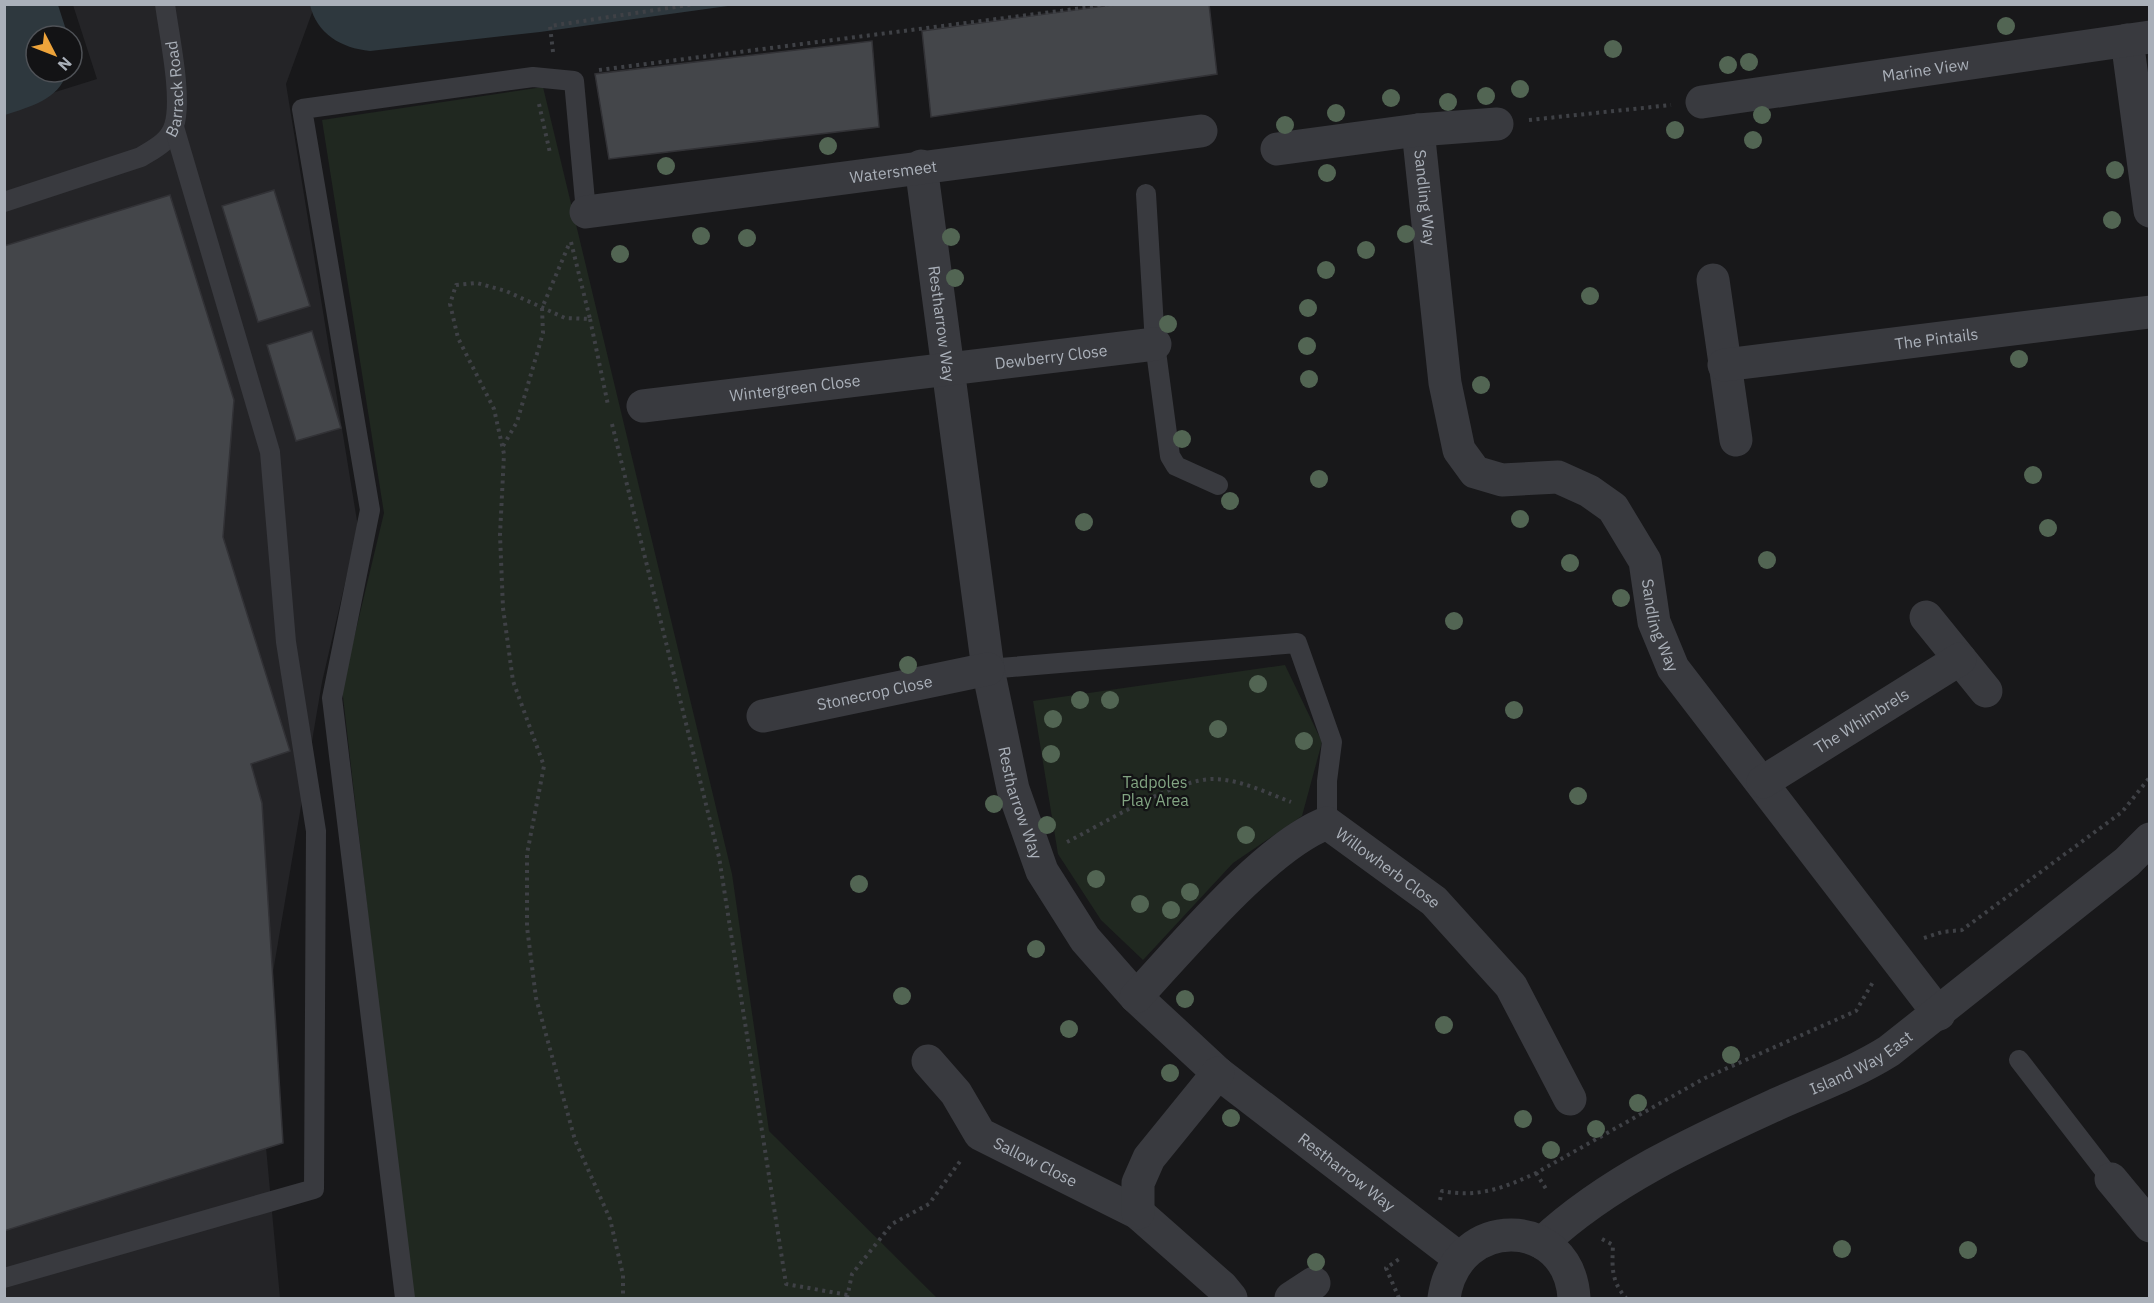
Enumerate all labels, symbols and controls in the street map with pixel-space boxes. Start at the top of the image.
north arrow [24,24,84,84]
street label: Barrack Road [161,39,187,140]
text: N [54,53,76,75]
street label: Marine View [1881,53,1971,86]
street label: Sandling Way [1410,149,1440,247]
street label: Watersmeet [848,156,938,187]
street label: Restharrow Way [924,264,960,383]
street label: The Pintails [1893,323,1979,354]
street label: Dewberry Close [994,340,1109,373]
street label: Wintergreen Close [728,370,862,405]
street label: Sandling Way [1638,577,1683,675]
street label: Stonecrop Close [815,671,934,714]
street label: The Whimbrels [1810,683,1913,758]
street label: Restharrow Way [994,744,1047,862]
park label: Tadpoles Play Area [1121,772,1189,810]
street label: Willowherb Close [1332,823,1445,912]
street label: Island Way East [1807,1026,1916,1099]
street label: Restharrow Way [1294,1128,1399,1216]
street label: Sallow Close [990,1132,1081,1191]

